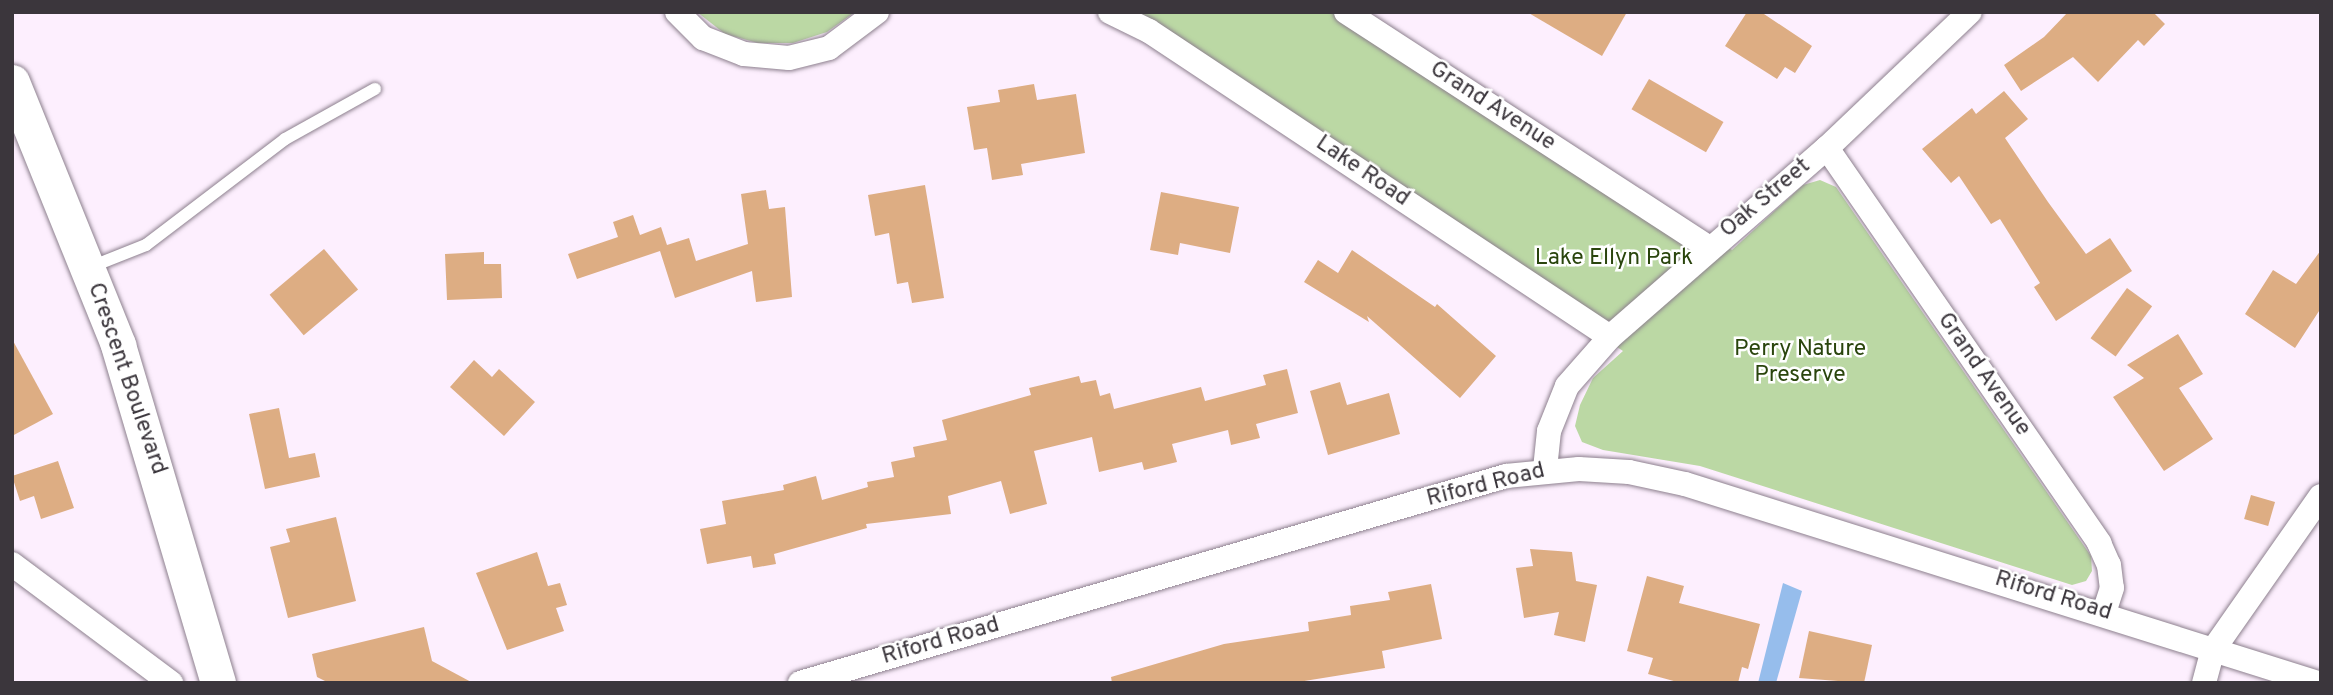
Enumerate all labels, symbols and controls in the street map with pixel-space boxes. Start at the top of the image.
street label: Grand Avenue [1424,56,1560,158]
street label: Lake Road [1310,131,1414,213]
street label: Oak Street [1715,153,1817,245]
park label: Lake Ellyn Park [1535,245,1693,273]
street label: Crescent Boulevard [80,279,172,479]
street label: Grand Avenue [1930,308,2036,442]
park label: Perry Nature Preserve [1734,336,1866,390]
street label: Riford Road [1424,458,1548,514]
street label: Riford Road [1991,566,2115,628]
street label: Riford Road [879,612,1003,672]

